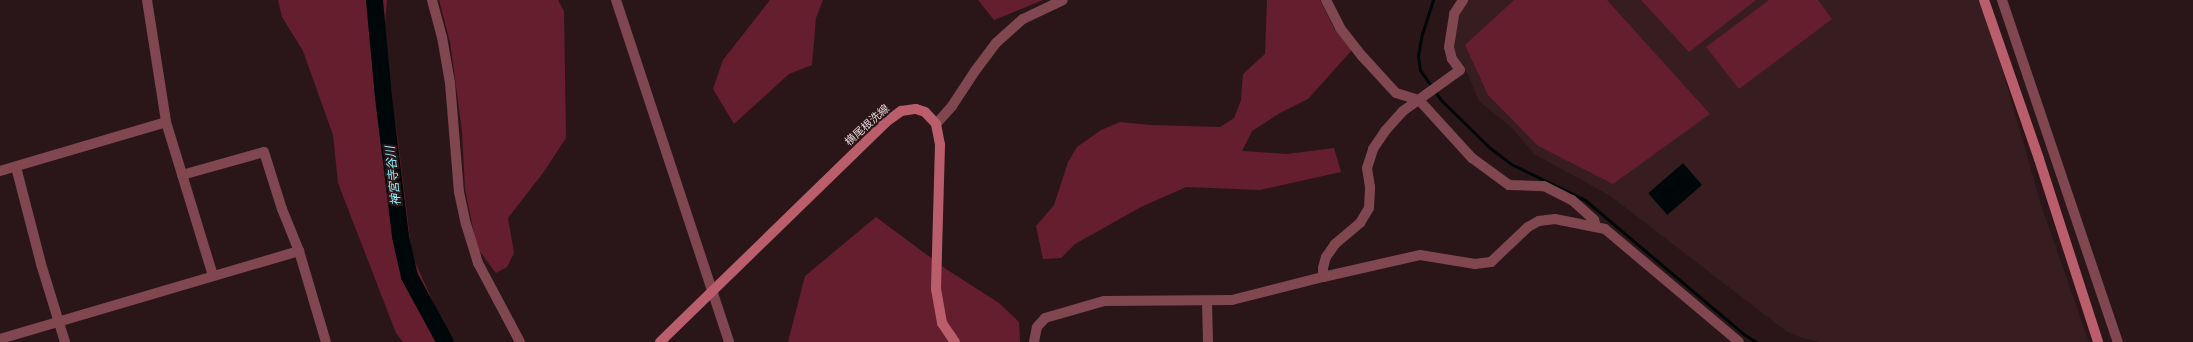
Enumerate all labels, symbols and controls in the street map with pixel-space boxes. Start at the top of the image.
street label: 横尾根洗線 [842,102,892,148]
water label: 神宮寺谷川 [383,145,403,207]

